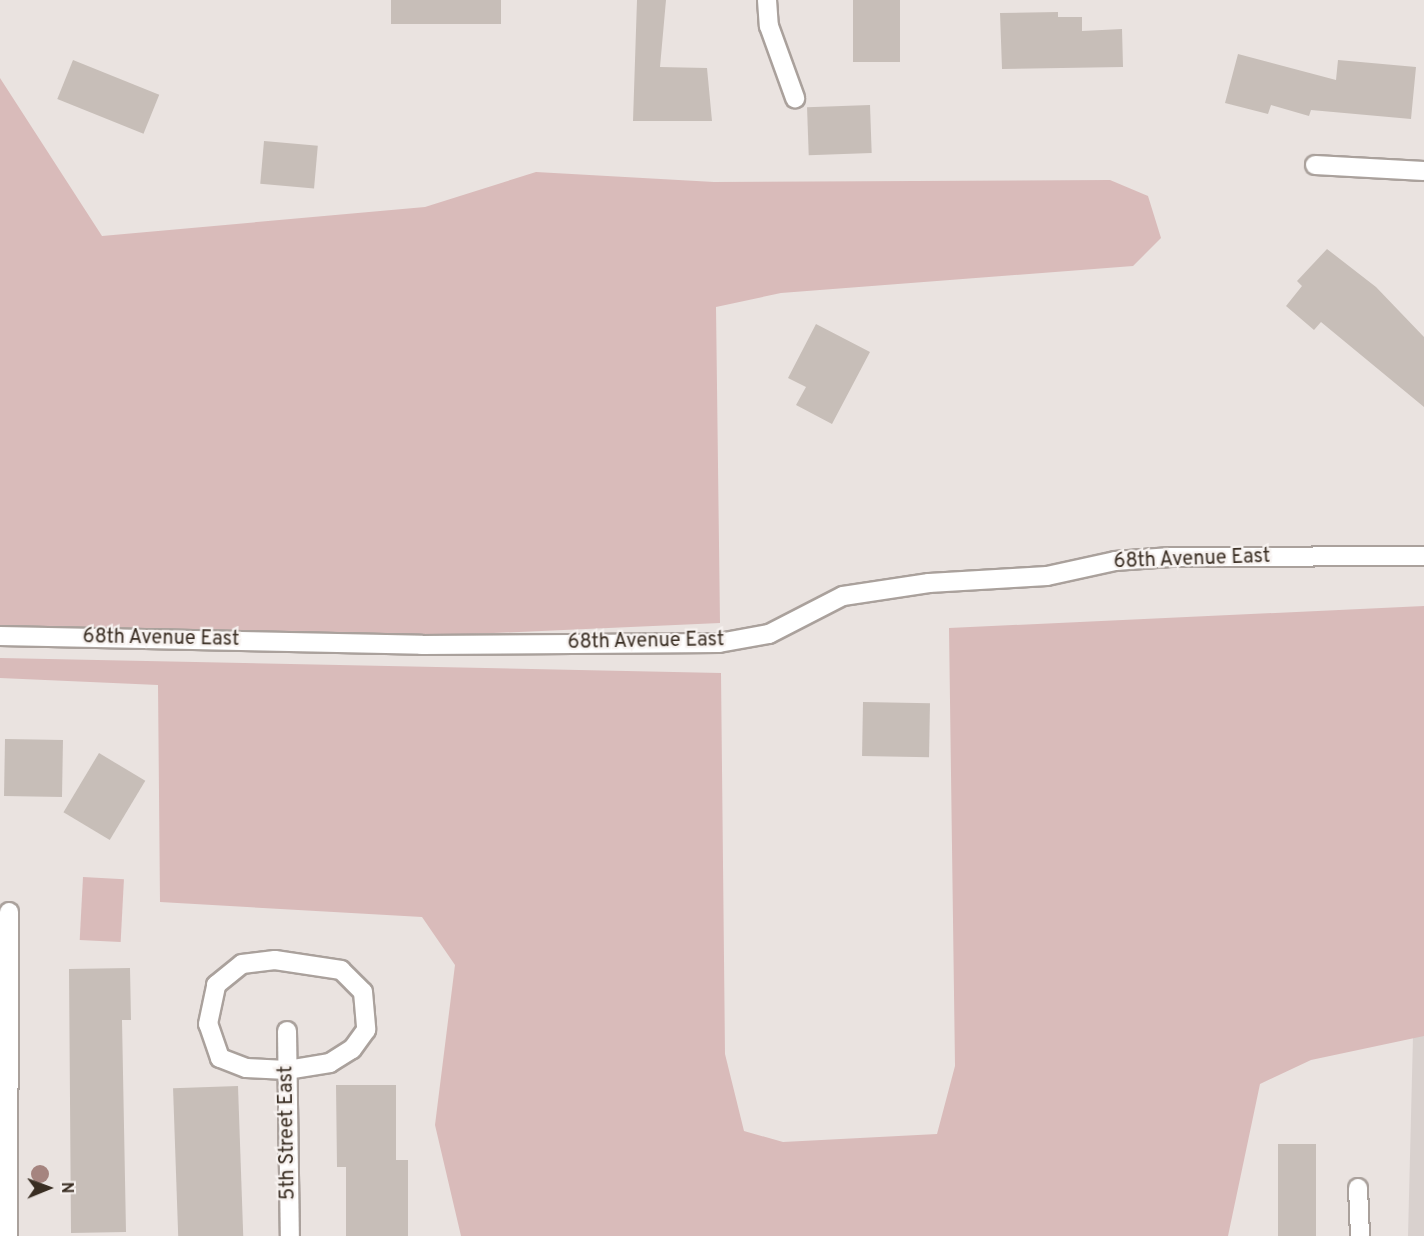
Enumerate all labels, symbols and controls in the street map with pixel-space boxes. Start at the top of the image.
street label: 68th Avenue East [1113,545,1271,575]
street label: 68th Avenue East [82,626,240,652]
street label: 68th Avenue East [567,629,725,655]
street label: 5th Street East [275,1066,301,1200]
north arrow [18,1158,78,1218]
text: N [56,1182,76,1194]

